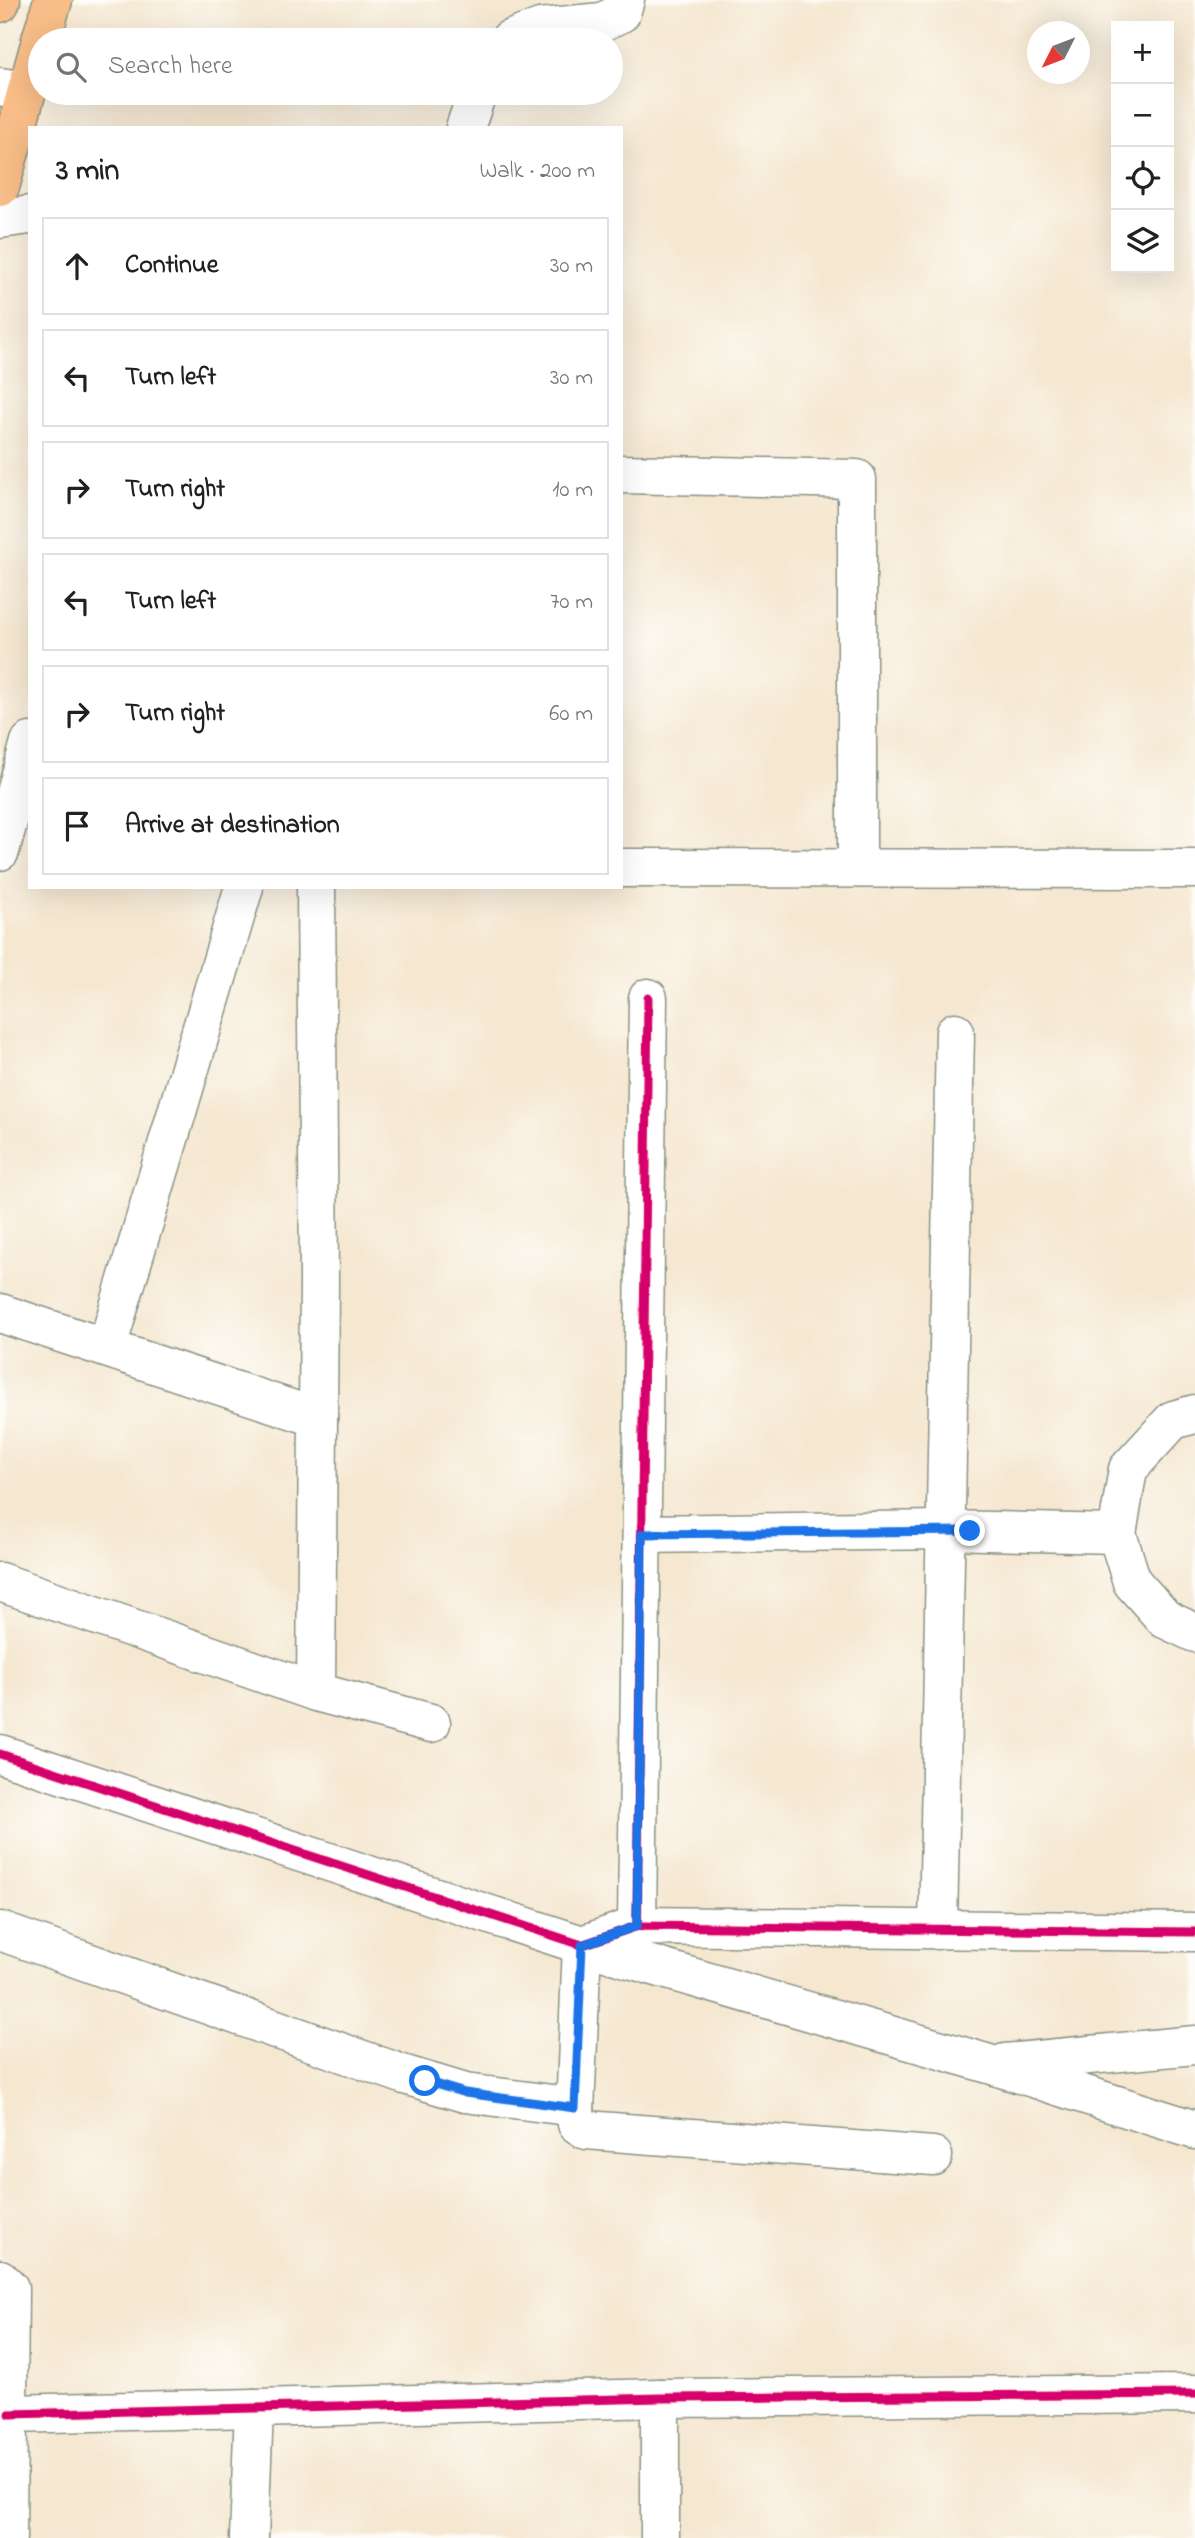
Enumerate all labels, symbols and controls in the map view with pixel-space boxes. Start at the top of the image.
north arrow [1027,21,1090,84]
map controls [1111,21,1174,273]
button: + [1111,21,1174,84]
search box [28,28,623,105]
icon: search [52,48,90,86]
text: Search here [108,48,233,86]
button: − [1111,84,1174,147]
button: locate [1111,147,1174,210]
text: 3 min [56,150,119,194]
text: Walk · 200 m [480,155,595,188]
button: layers [1111,210,1174,273]
icon: ahead [58,247,96,285]
text: Continue [125,247,218,285]
text: 30 m [550,250,593,283]
icon: left [58,359,96,397]
text: Turn left [125,359,216,397]
text: 30 m [550,362,593,395]
icon: right [58,471,96,509]
text: Turn right [125,471,225,509]
text: 10 m [552,474,593,507]
icon: left [58,583,96,621]
text: Turn left [125,583,216,621]
text: 70 m [550,586,593,619]
icon: right [58,695,96,733]
text: Turn right [125,695,225,733]
text: 60 m [549,698,593,731]
icon: arrive [58,807,96,845]
text: Arrive at destination [125,807,340,845]
route end [954,1515,985,1546]
route start [409,2065,440,2096]

